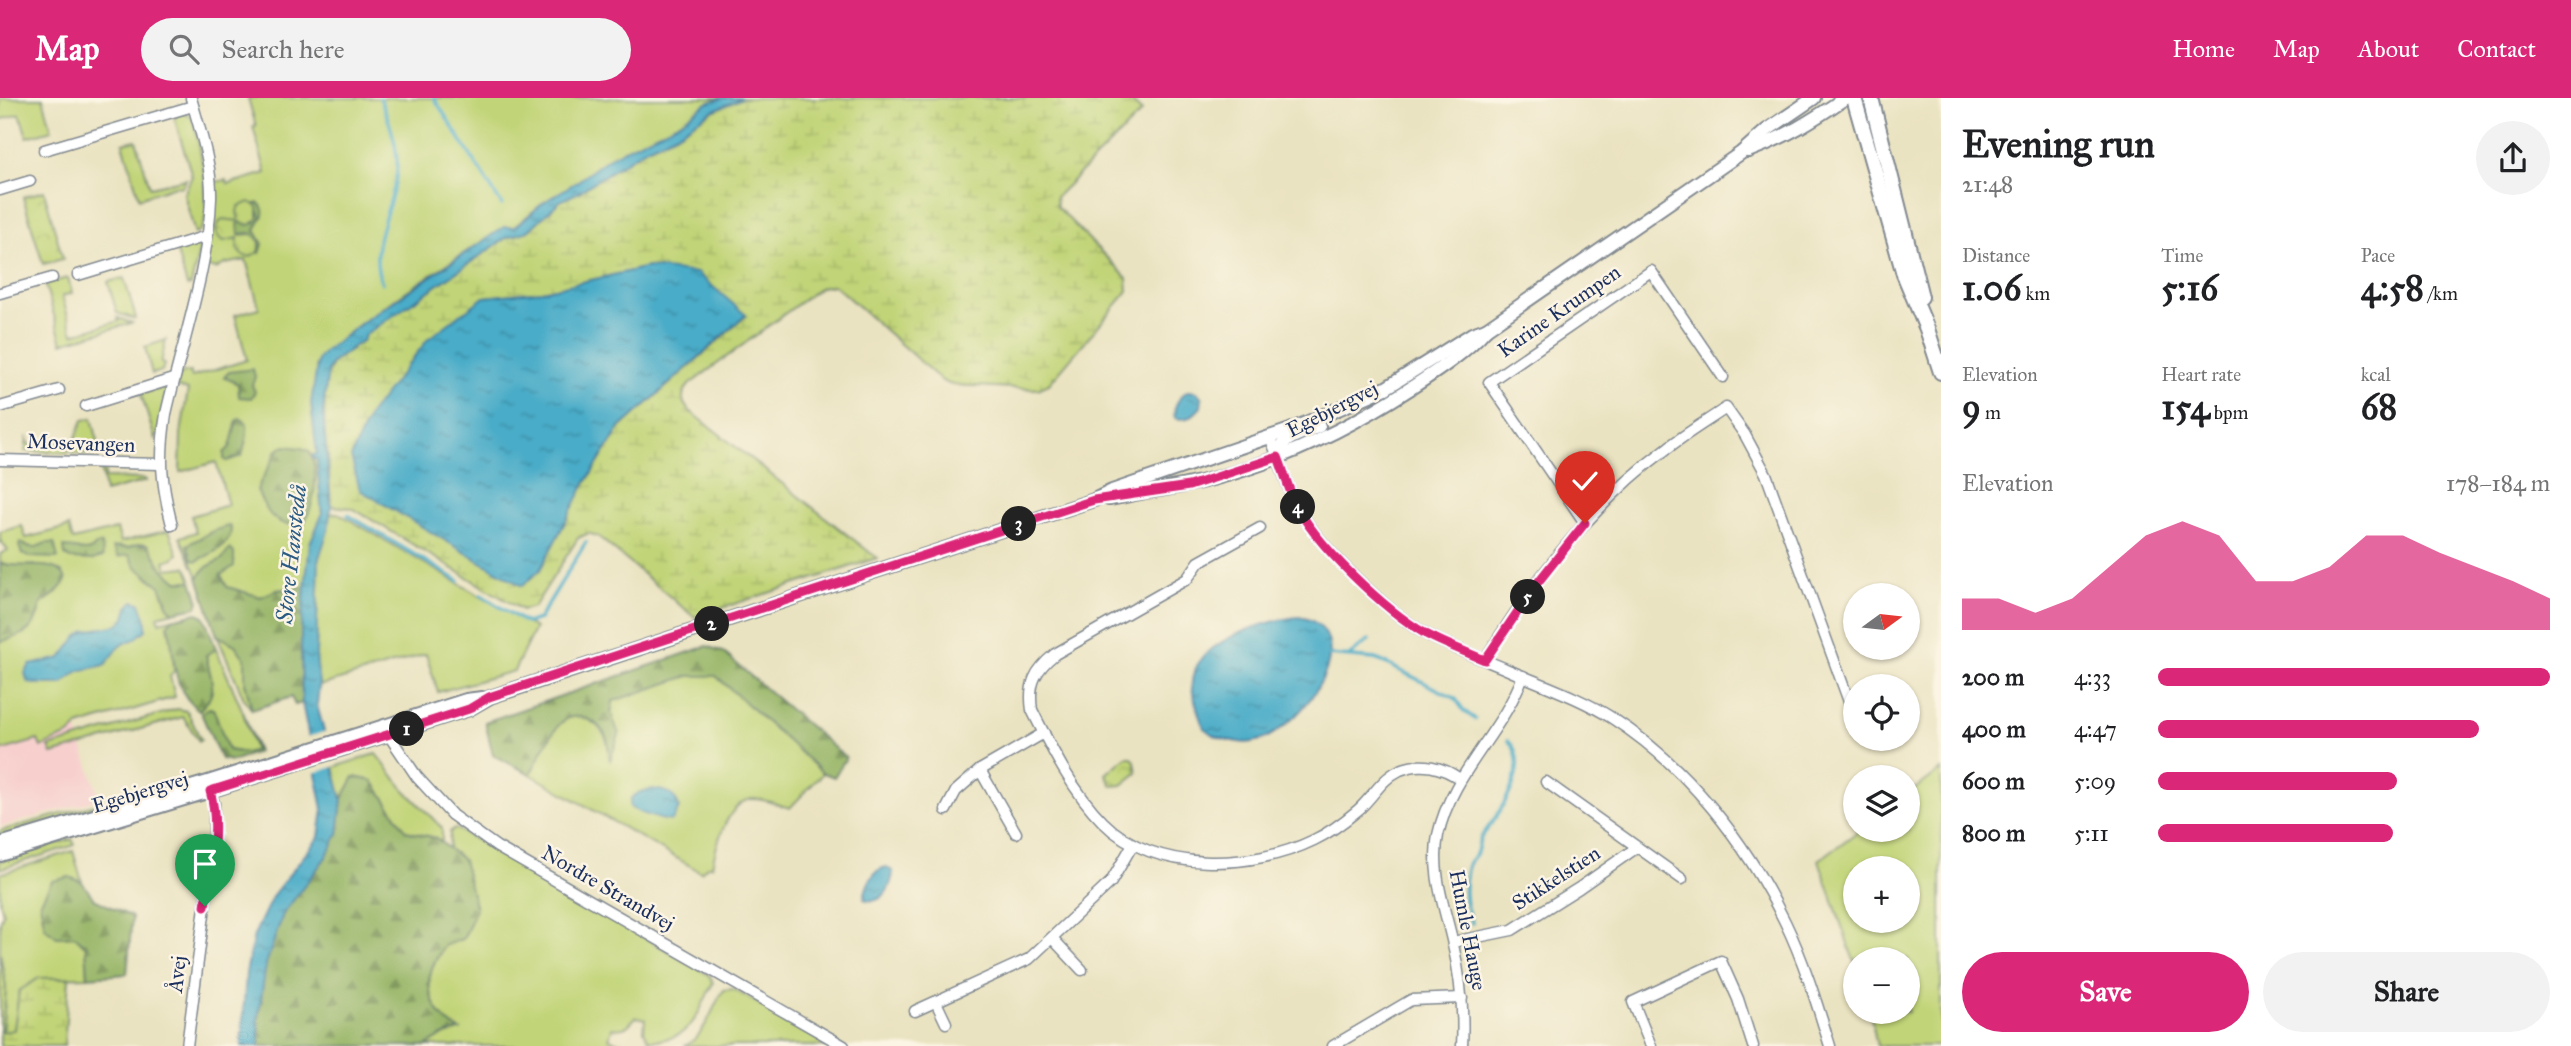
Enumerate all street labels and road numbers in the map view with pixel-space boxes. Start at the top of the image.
street label: Karine Krumpen [1492,259,1626,363]
street label: Egebjergvej [1282,375,1382,443]
street label: Mosevangen [26,428,136,458]
street label: Egebjergvej [89,765,191,819]
street label: Nordre Strandvej [537,839,679,937]
street label: Stikkelstien [1507,840,1605,916]
street label: Humle Hauge [1444,867,1492,993]
street label: Åvej [162,954,192,995]

